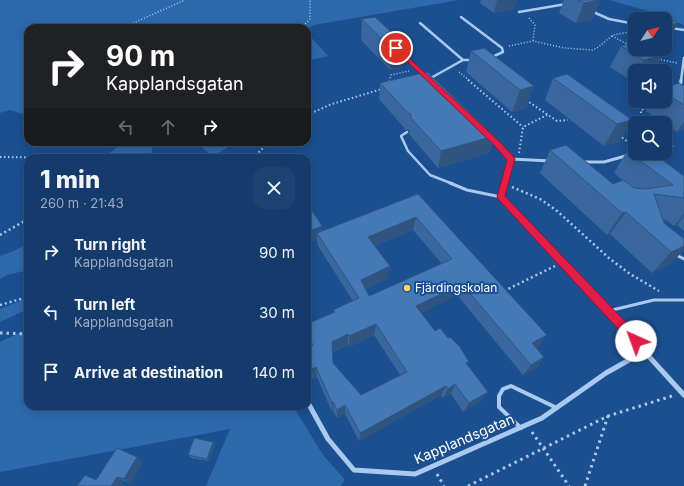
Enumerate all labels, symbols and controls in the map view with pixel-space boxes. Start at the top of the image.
north arrow [628,12,672,56]
map controls [628,12,672,160]
pin [379,31,413,65]
icon: arrive [385,37,407,59]
text: 90 m [106,39,175,73]
icon: right [40,40,92,92]
button: sound [628,64,672,108]
text: Kapplandsgatan [106,73,244,94]
icon: left [115,116,137,138]
icon: ahead [157,116,179,138]
icon: right [199,116,221,138]
button: search [628,116,672,160]
text: 1 min [40,165,100,194]
button: close [253,167,295,209]
text: 260 m · 21:43 [40,195,124,211]
text: Turn right [74,235,146,254]
icon: right [40,241,62,263]
text: 90 m [259,243,295,262]
text: Kapplandsgatan [74,254,173,270]
place label: Fjärdingskolan [415,280,497,295]
marker: Fjärdingskolan [402,283,412,293]
text: Turn left [74,295,135,314]
icon: left [40,301,62,323]
text: 30 m [259,303,295,322]
text: Kapplandsgatan [74,314,173,330]
position arrow [615,320,657,362]
icon: arrive [40,361,62,383]
text: Arrive at destination [74,363,223,382]
text: 140 m [252,363,295,382]
street label: Kapplandsgatan [411,410,516,467]

